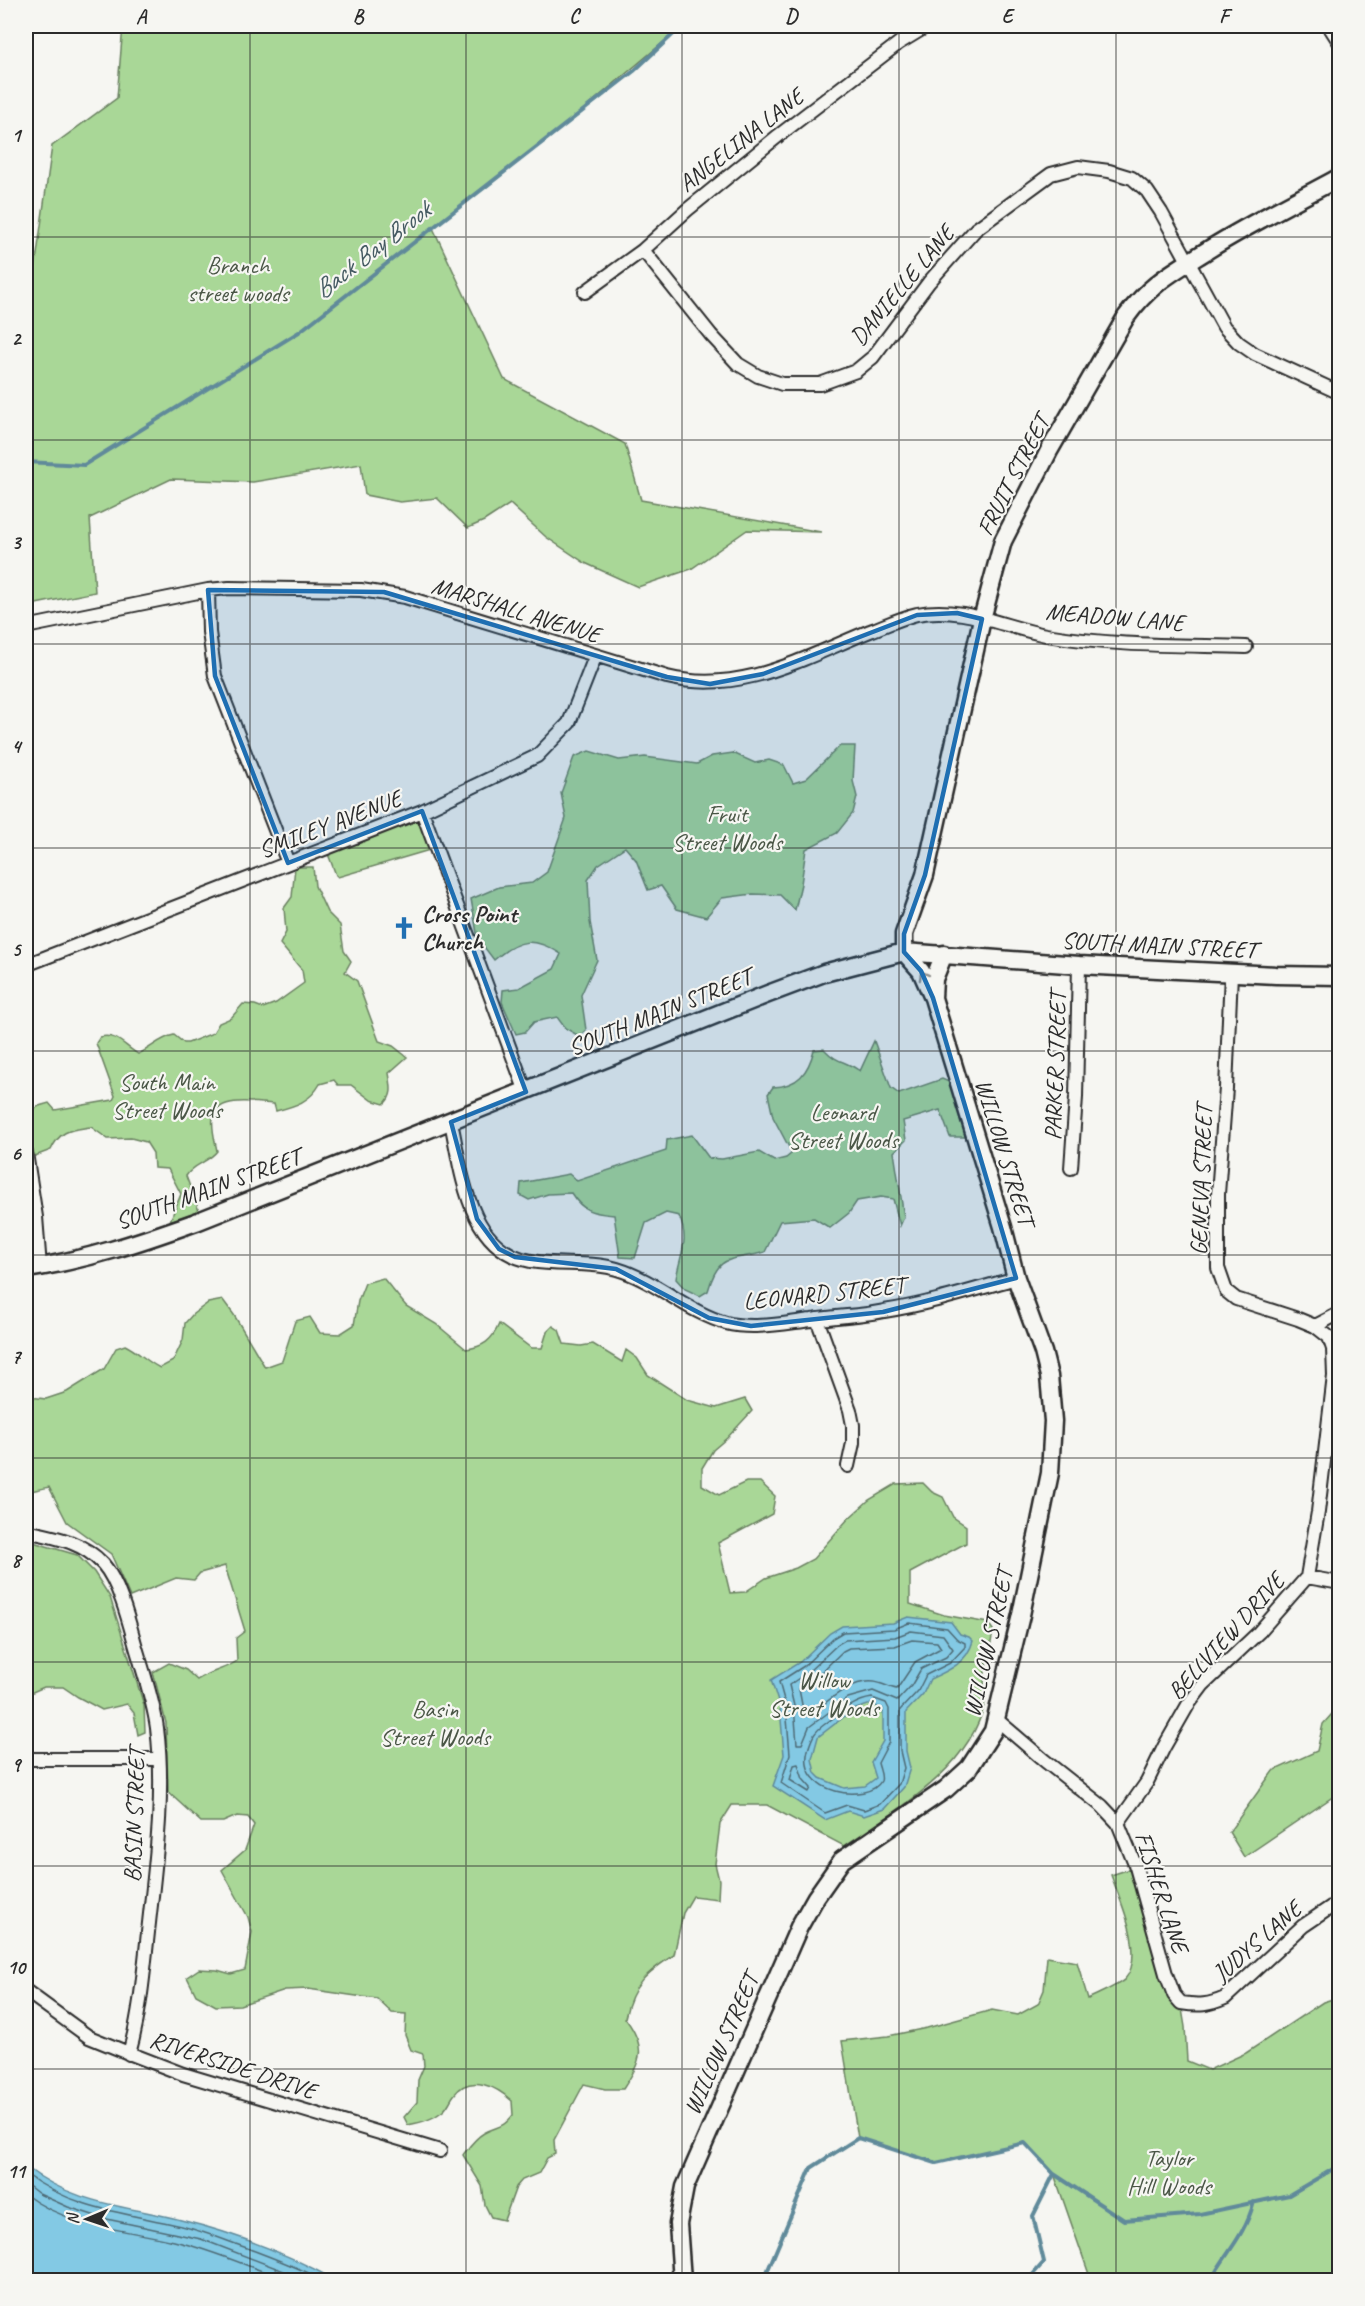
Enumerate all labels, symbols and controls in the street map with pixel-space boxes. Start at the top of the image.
text: A [136,4,148,29]
text: B [353,4,365,29]
text: C [569,4,581,29]
text: D [785,4,799,29]
text: E [1002,4,1016,29]
text: F [1219,4,1233,29]
street label: ANGELINA LANE [672,80,812,198]
text: 1 [12,123,23,148]
water label: Back Bay Brook [307,191,441,306]
street label: DANIELLE LANE [843,217,963,351]
park label: Branch street woods [187,250,291,308]
text: 2 [12,326,23,351]
street label: FRUIT STREET [970,405,1058,540]
text: 3 [12,530,23,555]
street label: MARSHALL AVENUE [428,570,607,651]
street label: MEADOW LANE [1045,596,1188,638]
text: 4 [12,734,24,759]
street label: SMILEY AVENUE [254,782,408,865]
park label: Fruit Street Woods [672,799,784,857]
place label: Cross Point Church [422,899,520,957]
church icon: Cross Point Church [391,915,417,941]
street label: SOUTH MAIN STREET [1061,925,1263,965]
text: 5 [12,937,23,962]
street label: SOUTH MAIN STREET [564,959,762,1062]
one-way arrow [919,971,930,981]
street label: PARKER STREET [1037,985,1073,1141]
park label: South Main Street Woods [112,1067,224,1125]
street label: WILLOW STREET [969,1075,1043,1234]
park label: Leonard Street Woods [788,1097,900,1155]
street label: GENEVA STREET [1183,1099,1219,1256]
street label: SOUTH MAIN STREET [111,1140,310,1236]
text: 6 [11,1141,22,1166]
street label: LEONARD STREET [742,1269,912,1316]
text: 7 [12,1344,23,1369]
text: 8 [12,1548,24,1573]
street label: WILLOW STREET [956,1560,1021,1720]
street label: BELLVIEW DRIVE [1161,1564,1293,1706]
park label: Willow Street Woods [769,1665,881,1723]
park label: Basin Street Woods [380,1694,492,1752]
street label: BASIN STREET [117,1742,152,1883]
text: 9 [12,1752,23,1777]
street label: FISHER LANE [1128,1828,1197,1959]
street label: JUDYS LANE [1205,1892,1310,1989]
text: 10 [7,1955,27,1980]
street label: WILLOW STREET [677,1964,768,2119]
street label: RIVERSIDE DRIVE [146,2024,323,2107]
park label: Taylor Hill Woods [1127,2143,1214,2201]
text: 11 [7,2159,27,2184]
north arrow [57,2189,117,2249]
text: N [63,2211,83,2225]

